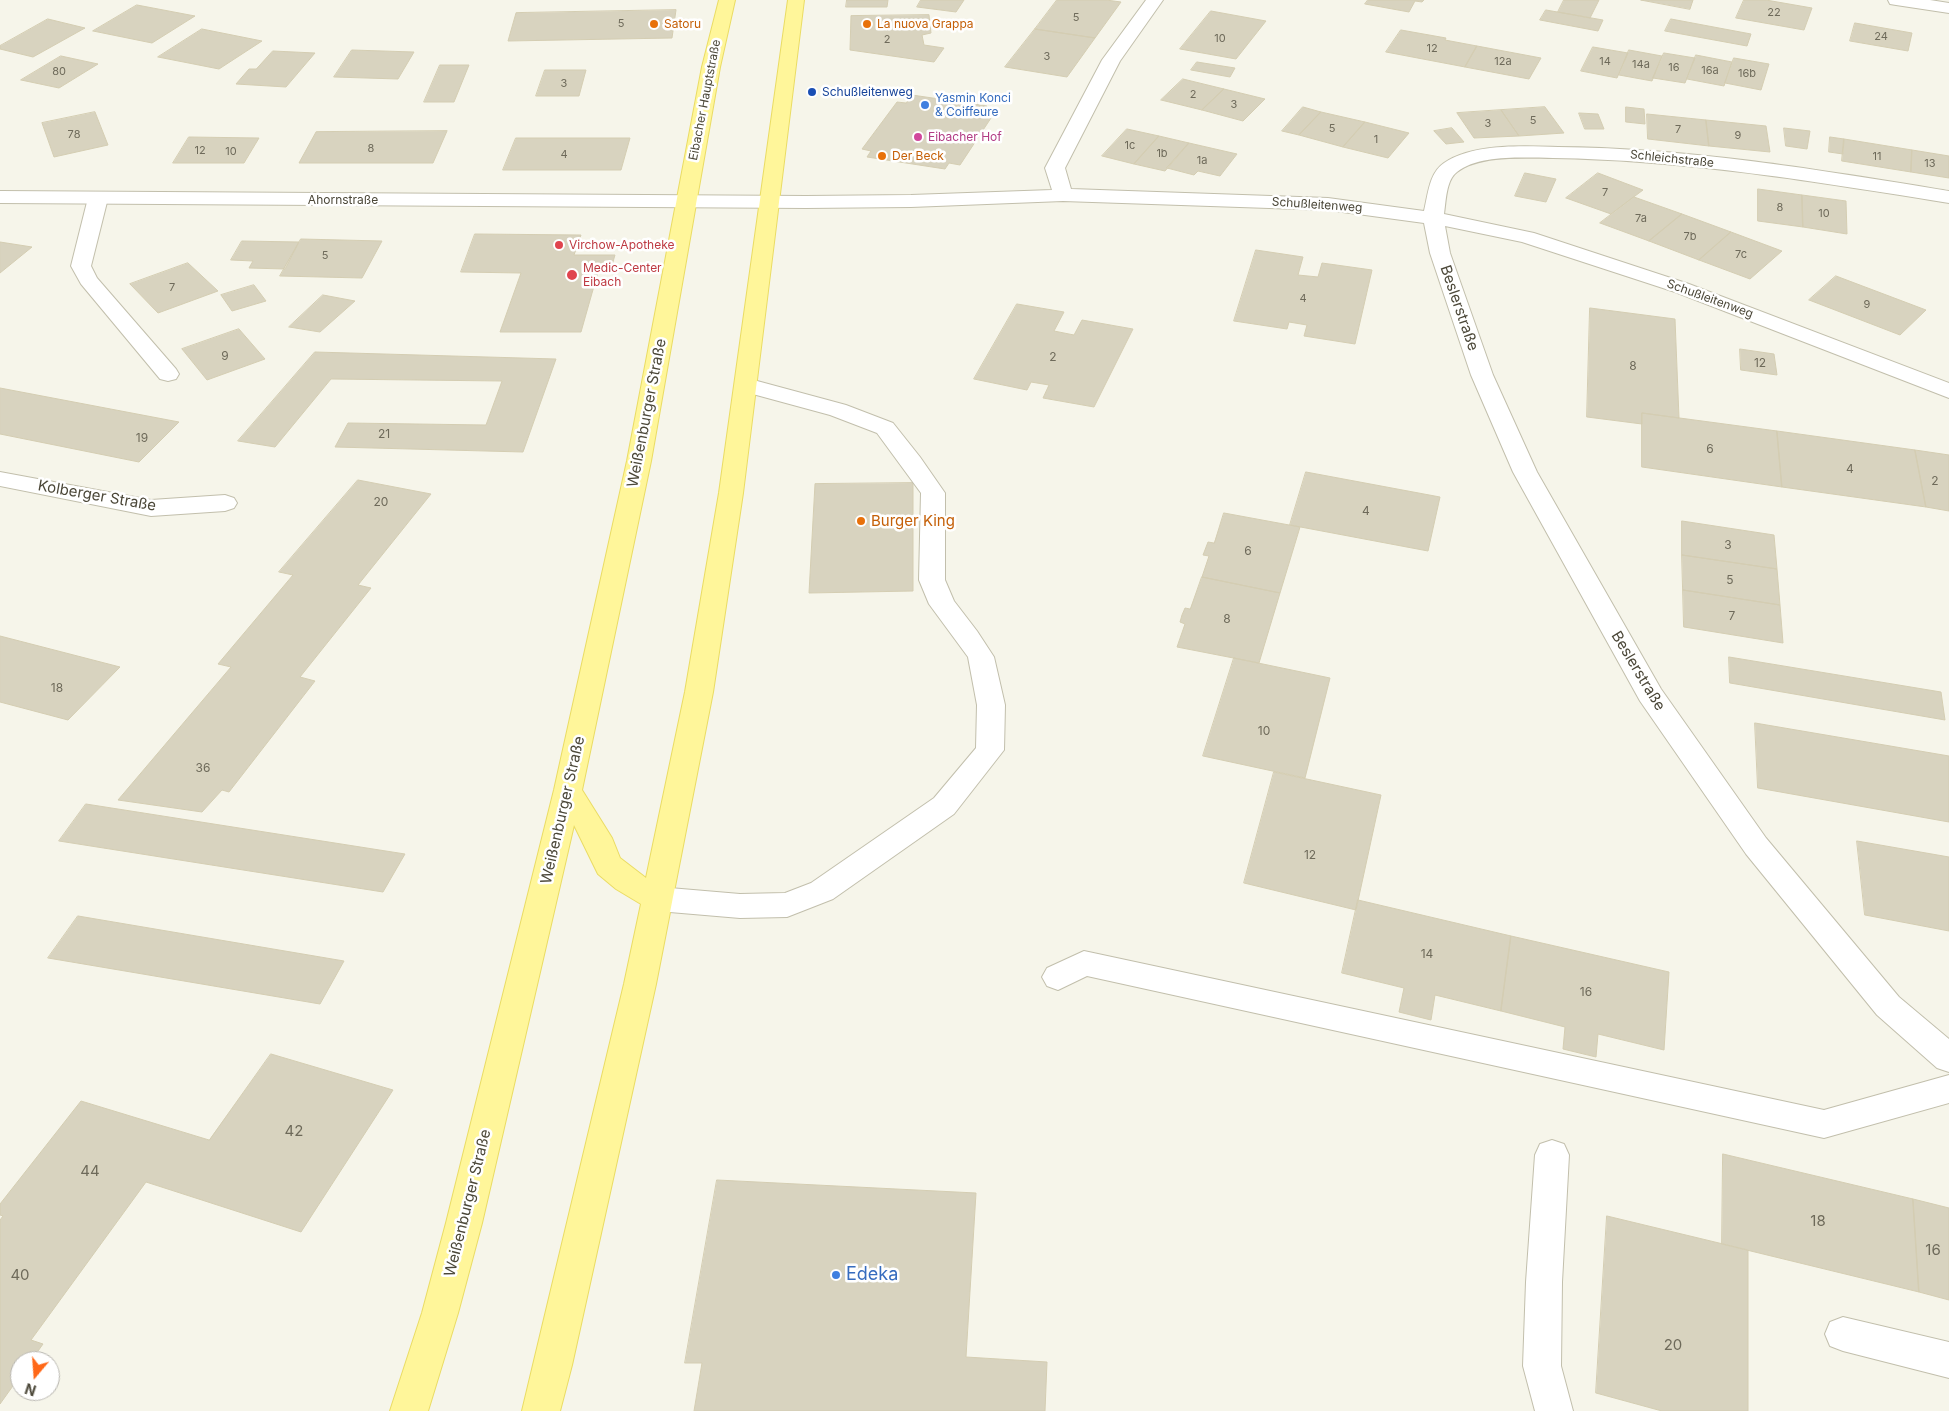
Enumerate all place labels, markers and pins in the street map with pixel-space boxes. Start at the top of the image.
place label: Satoru [664,17,701,31]
place label: La nuova Grappa [877,17,974,31]
marker: Satoru [648,18,660,30]
marker: La nuova Grappa [861,18,873,30]
place label: Schußleitenweg [822,85,913,99]
marker: Schußleitenweg [806,86,818,98]
place label: Yasmin Konci & Coiffeure [935,91,1011,119]
marker: Yasmin Konci & Coiffeure [919,99,931,111]
place label: Eibacher Hof [928,130,1002,144]
marker: Eibacher Hof [912,131,924,143]
place label: Der Beck [892,149,944,163]
marker: Der Beck [876,150,888,162]
place label: Virchow-Apotheke [569,238,675,252]
marker: Virchow-Apotheke [553,239,565,251]
place label: Medic-Center Eibach [583,261,662,289]
marker: Medic-Center Eibach [565,268,579,282]
place label: Burger King [871,512,955,530]
marker: Burger King [855,515,867,527]
place label: Edeka [846,1264,898,1286]
marker: Edeka [830,1269,842,1281]

